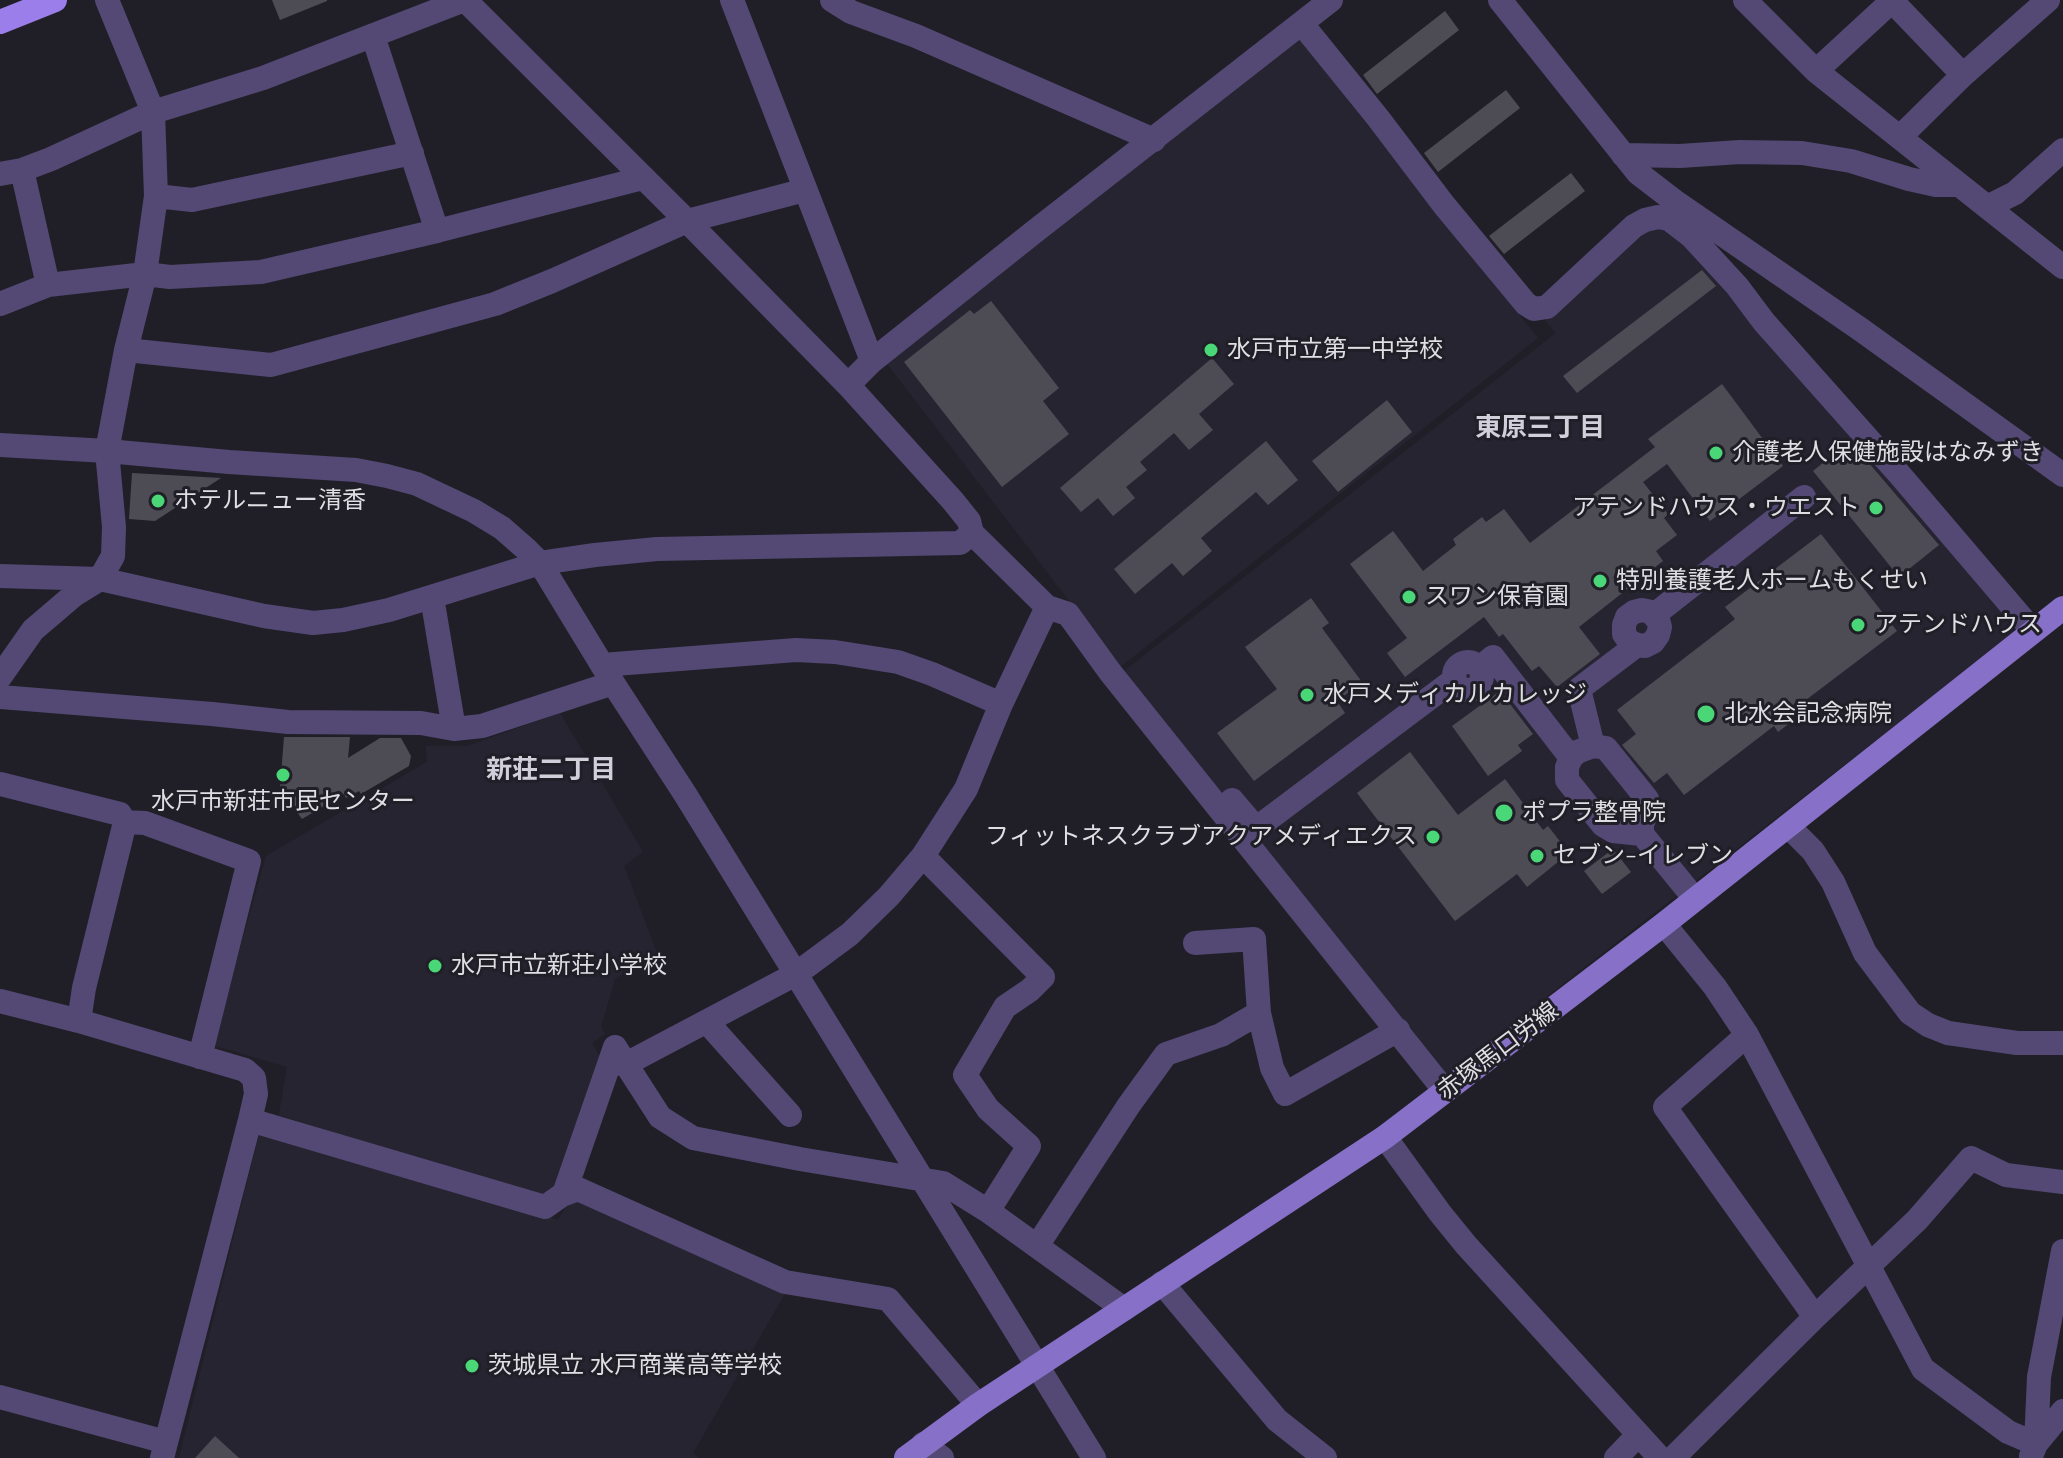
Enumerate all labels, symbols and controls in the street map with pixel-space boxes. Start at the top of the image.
place label: 水戸市立第一中学校 [1227,336,1443,364]
marker: 水戸市立第一中学校 [1202,341,1220,359]
district label: 東原三丁目 [1475,412,1605,444]
place label: 介護老人保健施設はなみずき [1732,439,2044,467]
marker: 介護老人保健施設はなみずき [1707,444,1725,462]
place label: ホテルニュー清香 [174,487,366,515]
marker: ホテルニュー清香 [149,492,167,510]
place label: アテンドハウス・ウエスト [1572,494,1860,522]
marker: アテンドハウス・ウエスト [1867,499,1885,517]
place label: 特別養護老人ホームもくせい [1616,567,1928,595]
marker: 特別養護老人ホームもくせい [1591,572,1609,590]
place label: スワン保育園 [1425,583,1569,611]
marker: スワン保育園 [1400,588,1418,606]
place label: アテンドハウス [1874,611,2042,639]
marker: アテンドハウス [1849,616,1867,634]
place label: 水戸メディカルカレッジ [1323,681,1587,709]
marker: 水戸メディカルカレッジ [1298,686,1316,704]
place label: 北水会記念病院 [1724,700,1892,728]
marker: 北水会記念病院 [1695,703,1717,725]
district label: 新荘二丁目 [486,754,616,786]
marker: 水戸市新荘市民センター [274,766,292,784]
place label: 水戸市新荘市民センター [151,788,415,816]
place label: ポプラ整骨院 [1522,799,1666,827]
marker: ポプラ整骨院 [1493,802,1515,824]
place label: フィットネスクラブアクアメディエクス [985,823,1417,851]
marker: フィットネスクラブアクアメディエクス [1424,828,1442,846]
place label: セブン-イレブン [1553,842,1733,870]
marker: セブン-イレブン [1528,847,1546,865]
place label: 水戸市立新荘小学校 [451,952,667,980]
marker: 水戸市立新荘小学校 [426,957,444,975]
street label: 赤塚馬口労線 [1432,996,1564,1106]
place label: 茨城県立 水戸商業高等学校 [488,1352,782,1380]
marker: 茨城県立 水戸商業高等学校 [463,1357,481,1375]

